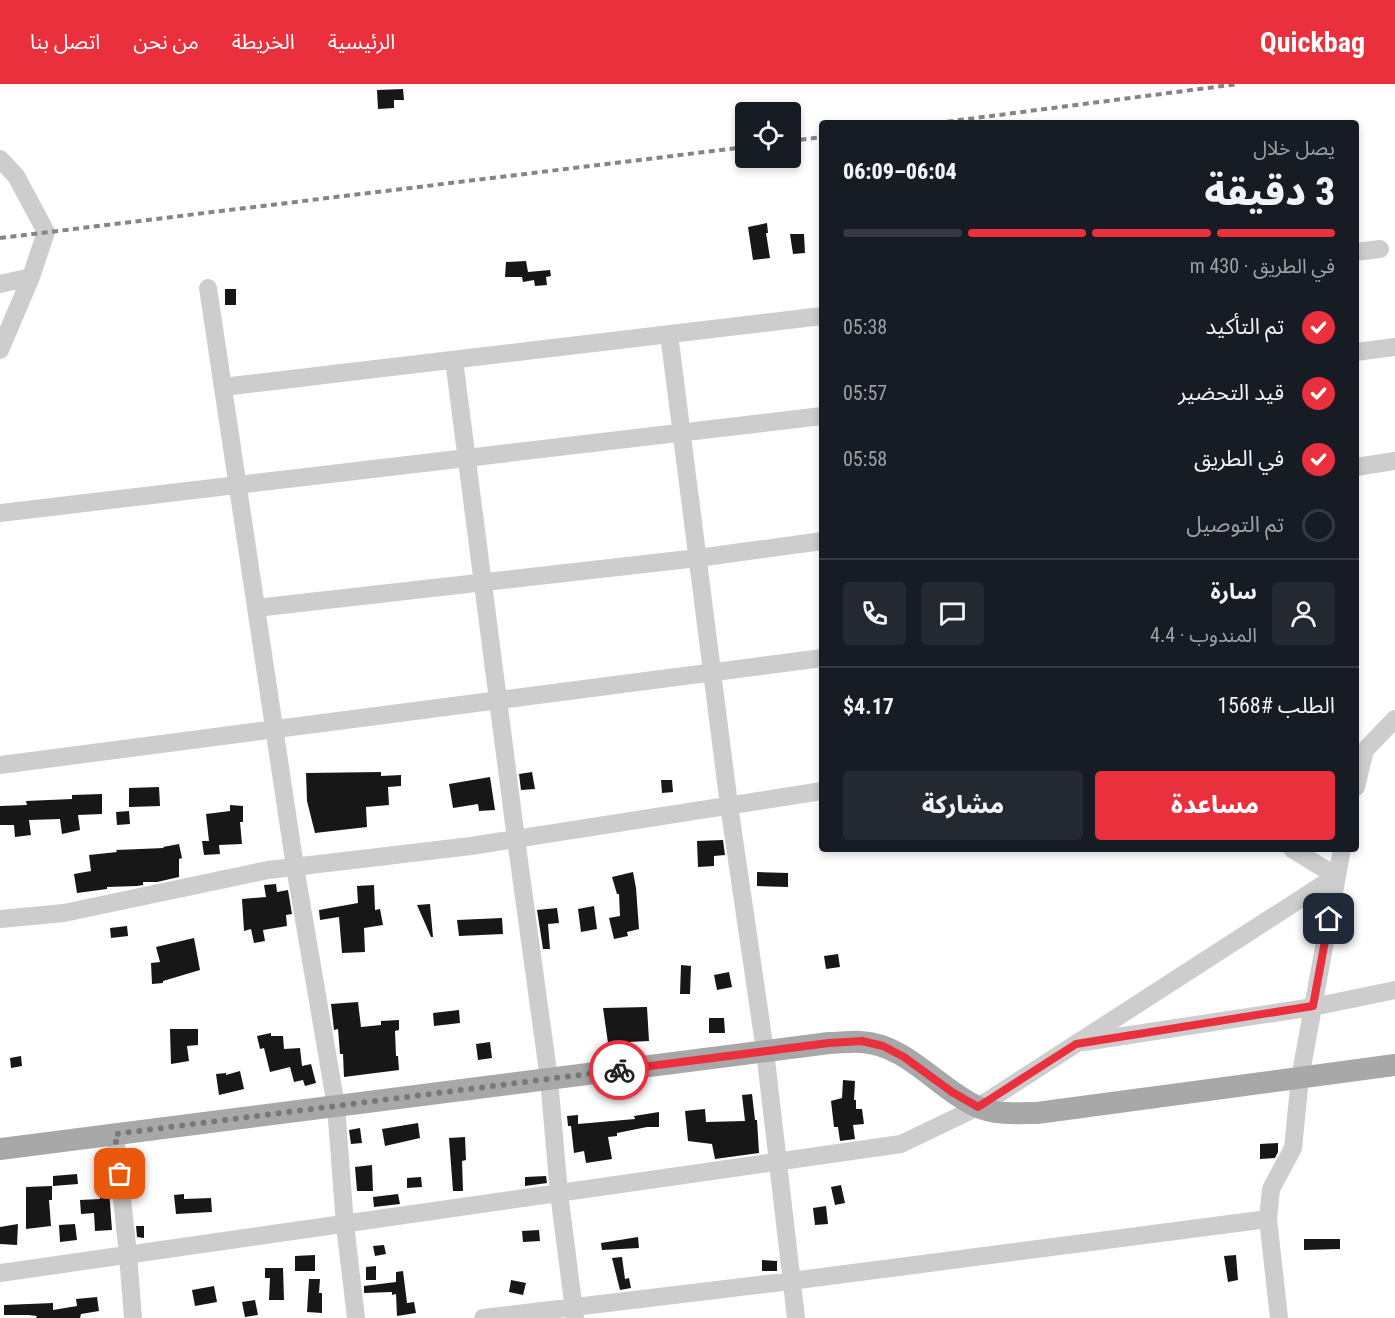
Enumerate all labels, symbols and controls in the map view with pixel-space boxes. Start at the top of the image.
text: Quickbag [1260,26,1365,59]
text: اتصل بنا [30,30,100,54]
text: من نحن [133,30,199,54]
text: الخريطة [232,30,295,54]
text: الرئيسية [328,30,395,54]
map controls [735,102,801,168]
button: locate [735,102,801,168]
text: يصل خلال [1253,136,1335,160]
text: 06:04–06:09 [843,159,957,184]
text: 3 دقيقة [1204,169,1335,215]
text: في الطريق · 430 m [1190,254,1335,278]
icon: check [1302,311,1335,344]
text: تم التأكيد [1206,314,1284,339]
text: 05:38 [843,315,887,339]
icon: check [1302,377,1335,410]
text: قيد التحضير [1178,380,1284,405]
text: 05:57 [843,381,887,405]
icon: check [1302,443,1335,476]
text: في الطريق [1194,446,1284,471]
text: 05:58 [843,447,887,471]
text: تم التوصيل [1186,512,1284,537]
text: سارة [1211,579,1257,604]
button: phone [843,582,906,645]
button: chat [921,582,984,645]
button: person [1272,582,1335,645]
text: المندوب · 4.4 [1150,623,1257,647]
text: الطلب #1568 [1217,693,1335,718]
text: $4.17 [843,694,894,719]
button: مشاركة [843,771,1083,840]
button: مساعدة [1095,771,1335,840]
pin [1303,893,1354,944]
icon: home [1312,902,1345,935]
courier [589,1040,649,1100]
icon: bike [603,1054,636,1087]
pin [94,1148,145,1199]
icon: bag [103,1157,136,1190]

